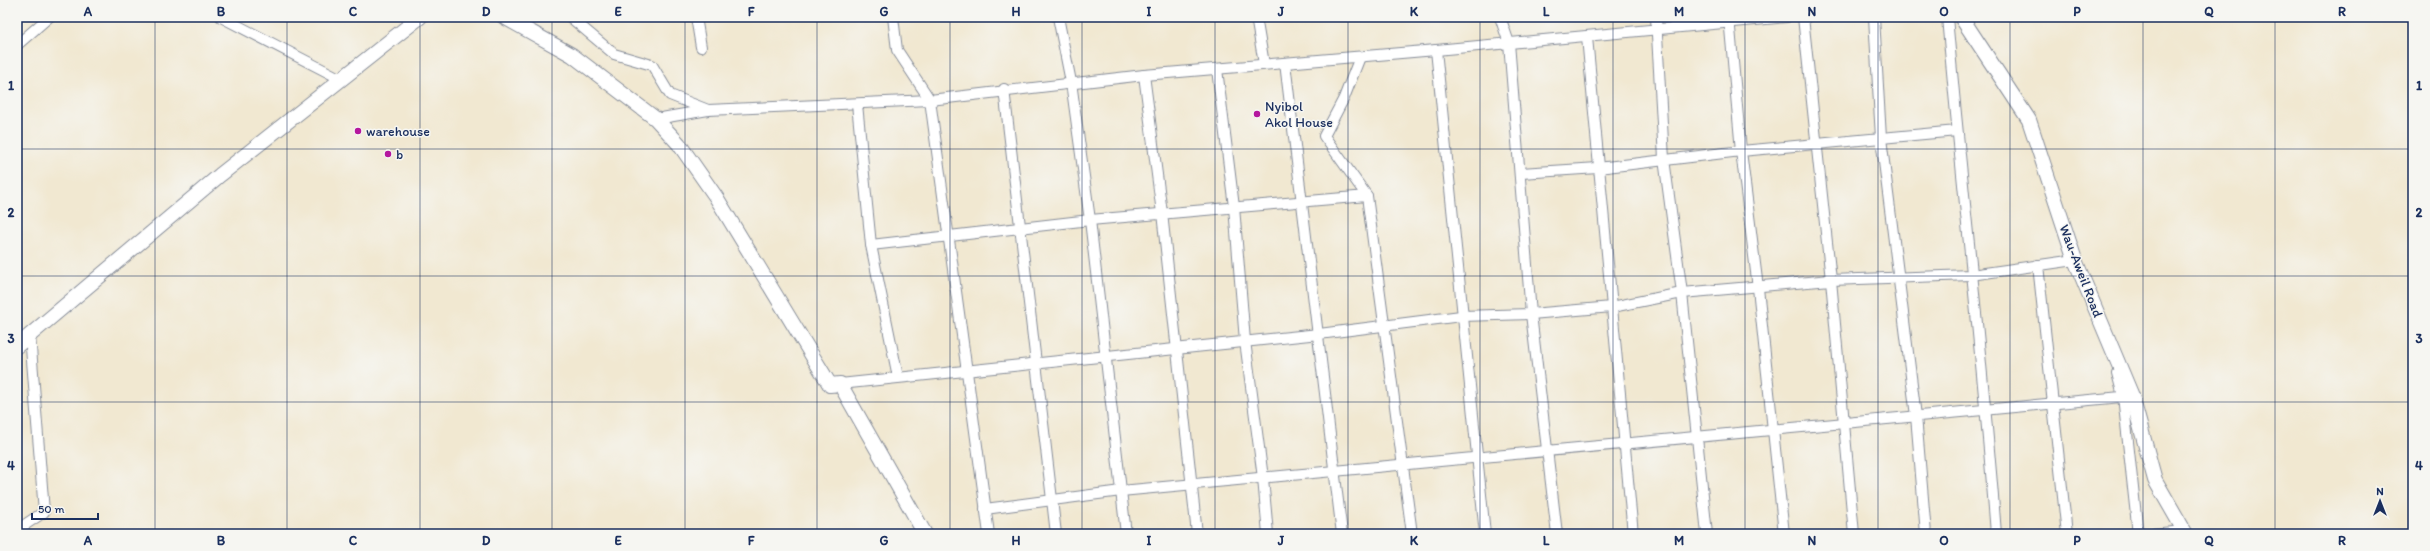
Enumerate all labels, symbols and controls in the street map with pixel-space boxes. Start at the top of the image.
text: A [83,4,93,19]
text: B [217,4,226,19]
text: C [349,4,358,19]
text: D [482,4,491,19]
text: E [614,4,622,19]
text: F [748,4,755,19]
text: G [880,4,889,19]
text: H [1012,4,1021,19]
text: I [1147,4,1152,19]
text: J [1277,4,1285,19]
text: K [1410,4,1419,19]
text: L [1543,4,1550,19]
text: M [1674,4,1684,19]
text: N [1808,4,1817,19]
text: O [1939,4,1949,19]
text: P [2073,4,2081,19]
text: Q [2204,4,2214,19]
text: R [2338,4,2346,19]
text: 1 [8,78,14,93]
text: 1 [2416,78,2422,93]
place label: Nyibol Akol House [1265,98,1333,131]
marker: Nyibol Akol House [1252,109,1262,119]
place label: warehouse [366,123,430,140]
marker: warehouse [353,126,363,136]
place label: b [396,146,403,163]
marker: b [383,149,393,159]
text: 2 [8,205,15,220]
text: 2 [2416,205,2423,220]
street label: Wau-Aweil Road [2055,222,2107,320]
text: 3 [7,331,15,346]
text: 3 [2415,331,2423,346]
text: 4 [7,458,15,473]
text: 4 [2415,458,2423,473]
north arrow [2360,481,2400,521]
text: N [2376,485,2384,498]
scale bar [32,495,98,521]
text: 50 m [38,502,64,516]
text: A [83,533,93,548]
text: B [217,533,226,548]
text: C [349,533,358,548]
text: D [482,533,491,548]
text: E [614,533,622,548]
text: F [748,533,755,548]
text: G [880,533,889,548]
text: H [1012,533,1021,548]
text: I [1147,533,1152,548]
text: J [1277,533,1285,548]
text: K [1410,533,1419,548]
text: L [1543,533,1550,548]
text: M [1674,533,1684,548]
text: N [1808,533,1817,548]
text: O [1939,533,1949,548]
text: P [2073,533,2081,548]
text: Q [2204,533,2214,548]
text: R [2338,533,2346,548]

